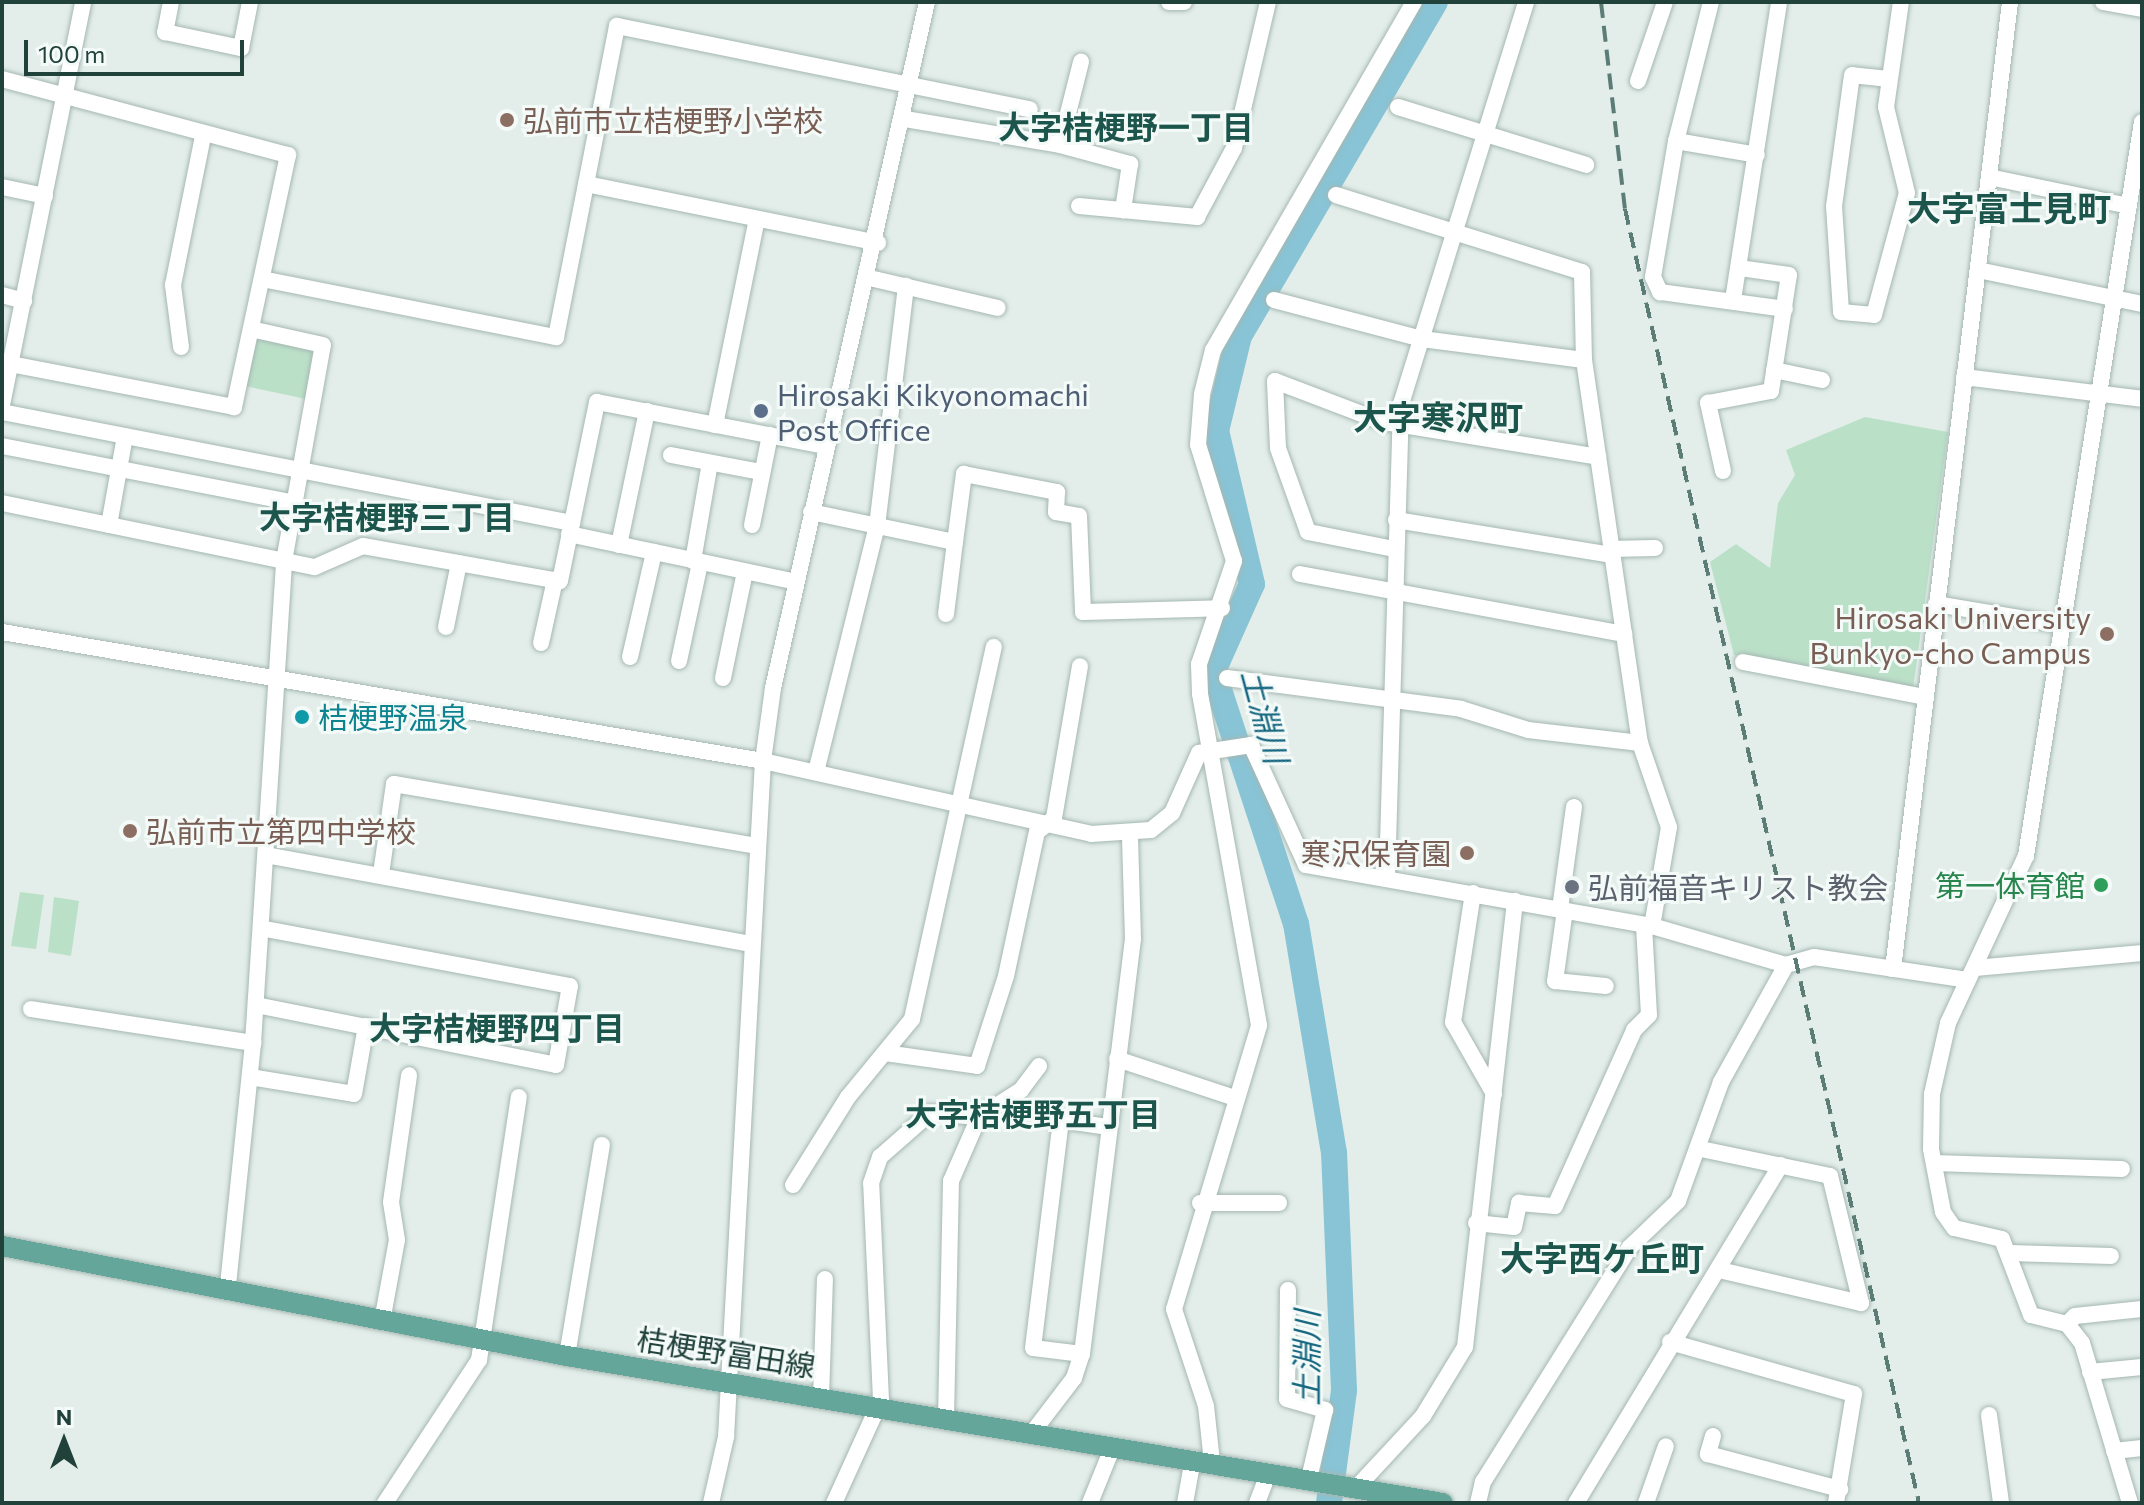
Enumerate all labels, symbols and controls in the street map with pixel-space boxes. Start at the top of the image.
scale bar [28,24,248,74]
text: 100 m [38,39,105,68]
place label: 弘前市立桔梗野小学校 [523,102,823,138]
district label: 大字桔梗野一丁目 [998,107,1254,145]
marker: 弘前市立桔梗野小学校 [498,111,516,129]
district label: 大字富士見町 [1907,188,2111,228]
place label: Hirosaki Kikyonomachi Post Office [777,376,1089,446]
district label: 大字寒沢町 [1353,397,1523,437]
marker: Hirosaki Kikyonomachi Post Office [752,402,770,420]
district label: 大字桔梗野三丁目 [259,497,515,535]
place label: Hirosaki University Bunkyo-cho Campus [1810,599,2091,670]
marker: Hirosaki University Bunkyo-cho Campus [2098,625,2116,643]
water label: 土淵川 [1235,665,1297,767]
place label: 桔梗野温泉 [318,699,468,735]
marker: 桔梗野温泉 [293,708,311,726]
place label: 弘前市立第四中学校 [146,813,416,849]
marker: 弘前市立第四中学校 [121,822,139,840]
place label: 寒沢保育園 [1301,835,1451,871]
marker: 寒沢保育園 [1458,844,1476,862]
place label: 第一体育館 [1935,867,2085,903]
place label: 弘前福音キリスト教会 [1588,869,1888,905]
marker: 第一体育館 [2092,876,2110,894]
marker: 弘前福音キリスト教会 [1563,878,1581,896]
district label: 大字桔梗野四丁目 [369,1008,625,1046]
district label: 大字桔梗野五丁目 [905,1094,1161,1132]
district label: 大字西ケ丘町 [1500,1238,1704,1278]
water label: 土淵川 [1287,1310,1325,1406]
street label: 桔梗野富田線 [634,1320,818,1384]
north arrow [24,1401,104,1481]
text: N [56,1403,72,1430]

